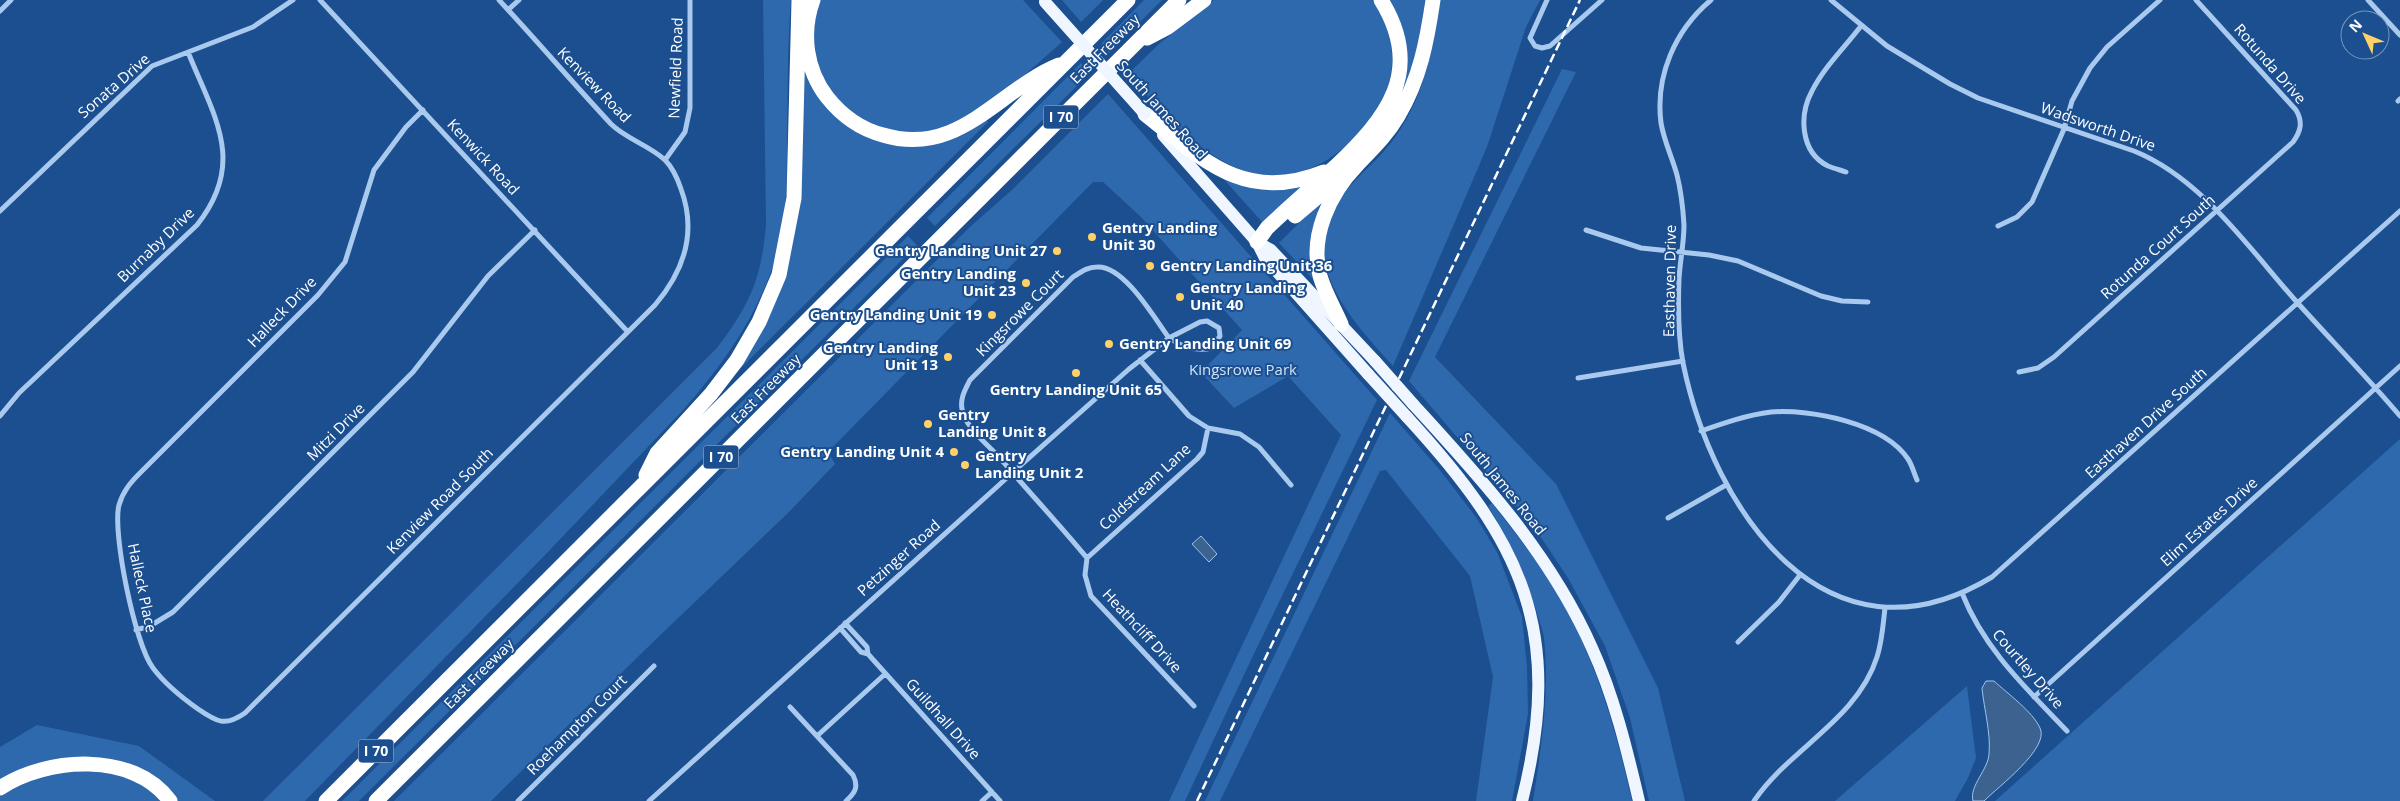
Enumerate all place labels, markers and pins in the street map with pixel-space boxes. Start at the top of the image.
place label: Gentry Landing Unit 30 [1102,217,1218,254]
marker: Gentry Landing Unit 30 [1086,231,1098,243]
place label: Gentry Landing Unit 27 [875,240,1047,260]
marker: Gentry Landing Unit 27 [1051,245,1063,257]
place label: Gentry Landing Unit 36 [1160,255,1333,275]
marker: Gentry Landing Unit 36 [1144,260,1156,272]
place label: Gentry Landing Unit 23 [901,263,1017,300]
marker: Gentry Landing Unit 23 [1020,277,1032,289]
place label: Gentry Landing Unit 40 [1190,277,1306,314]
marker: Gentry Landing Unit 40 [1174,291,1186,303]
place label: Gentry Landing Unit 19 [810,304,982,324]
marker: Gentry Landing Unit 19 [986,309,998,321]
place label: Gentry Landing Unit 69 [1119,333,1292,353]
place label: Gentry Landing Unit 13 [823,337,939,374]
marker: Gentry Landing Unit 69 [1103,338,1115,350]
marker: Gentry Landing Unit 13 [942,351,954,363]
marker: Gentry Landing Unit 65 [1070,367,1082,379]
place label: Gentry Landing Unit 65 [990,379,1162,399]
place label: Gentry Landing Unit 8 [938,404,1047,441]
marker: Gentry Landing Unit 8 [922,418,934,430]
place label: Gentry Landing Unit 4 [780,441,944,461]
place label: Gentry Landing Unit 2 [975,445,1084,482]
marker: Gentry Landing Unit 4 [948,446,960,458]
marker: Gentry Landing Unit 2 [959,459,971,471]

